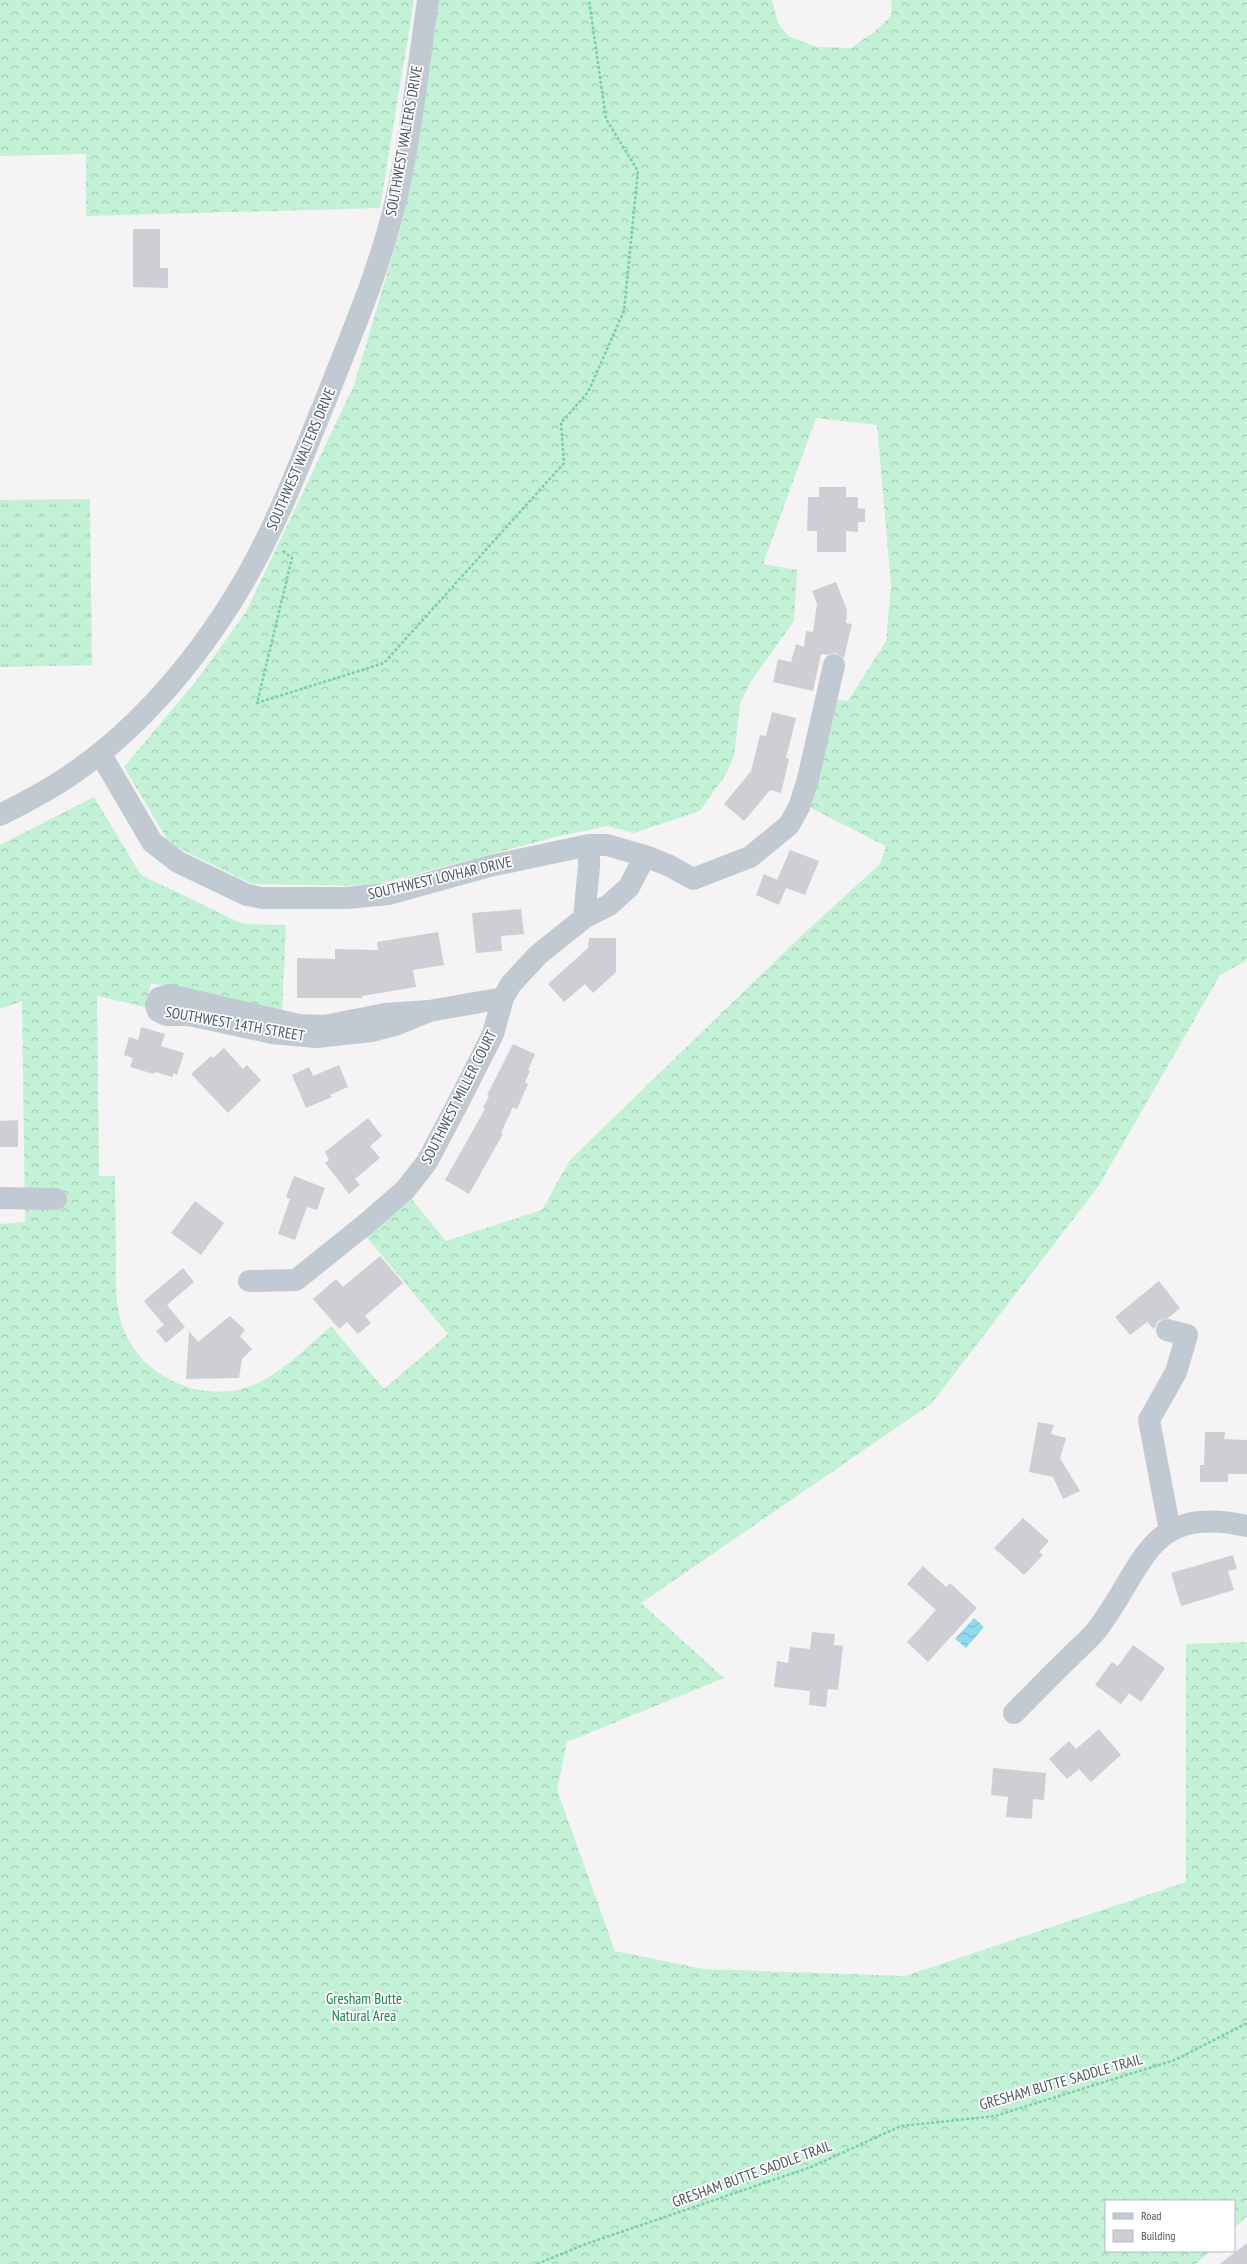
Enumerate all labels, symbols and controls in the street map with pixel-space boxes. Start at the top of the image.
street label: SOUTHWEST WALTERS DRIVE [381,64,426,218]
street label: SOUTHWEST WALTERS DRIVE [262,385,339,533]
street label: SOUTHWEST LOVHAR DRIVE [366,852,514,903]
street label: SOUTHWEST 14TH STREET [164,1002,306,1045]
street label: SOUTHWEST MILLER COURT [417,1026,501,1167]
park label: Gresham Butte Natural Area [326,1989,402,2025]
street label: GRESHAM BUTTE SADDLE TRAIL [977,2049,1145,2114]
street label: GRESHAM BUTTE SADDLE TRAIL [669,2136,835,2211]
legend [1105,2200,1235,2252]
text: Road [1141,2208,1161,2223]
text: Building [1141,2228,1176,2243]

